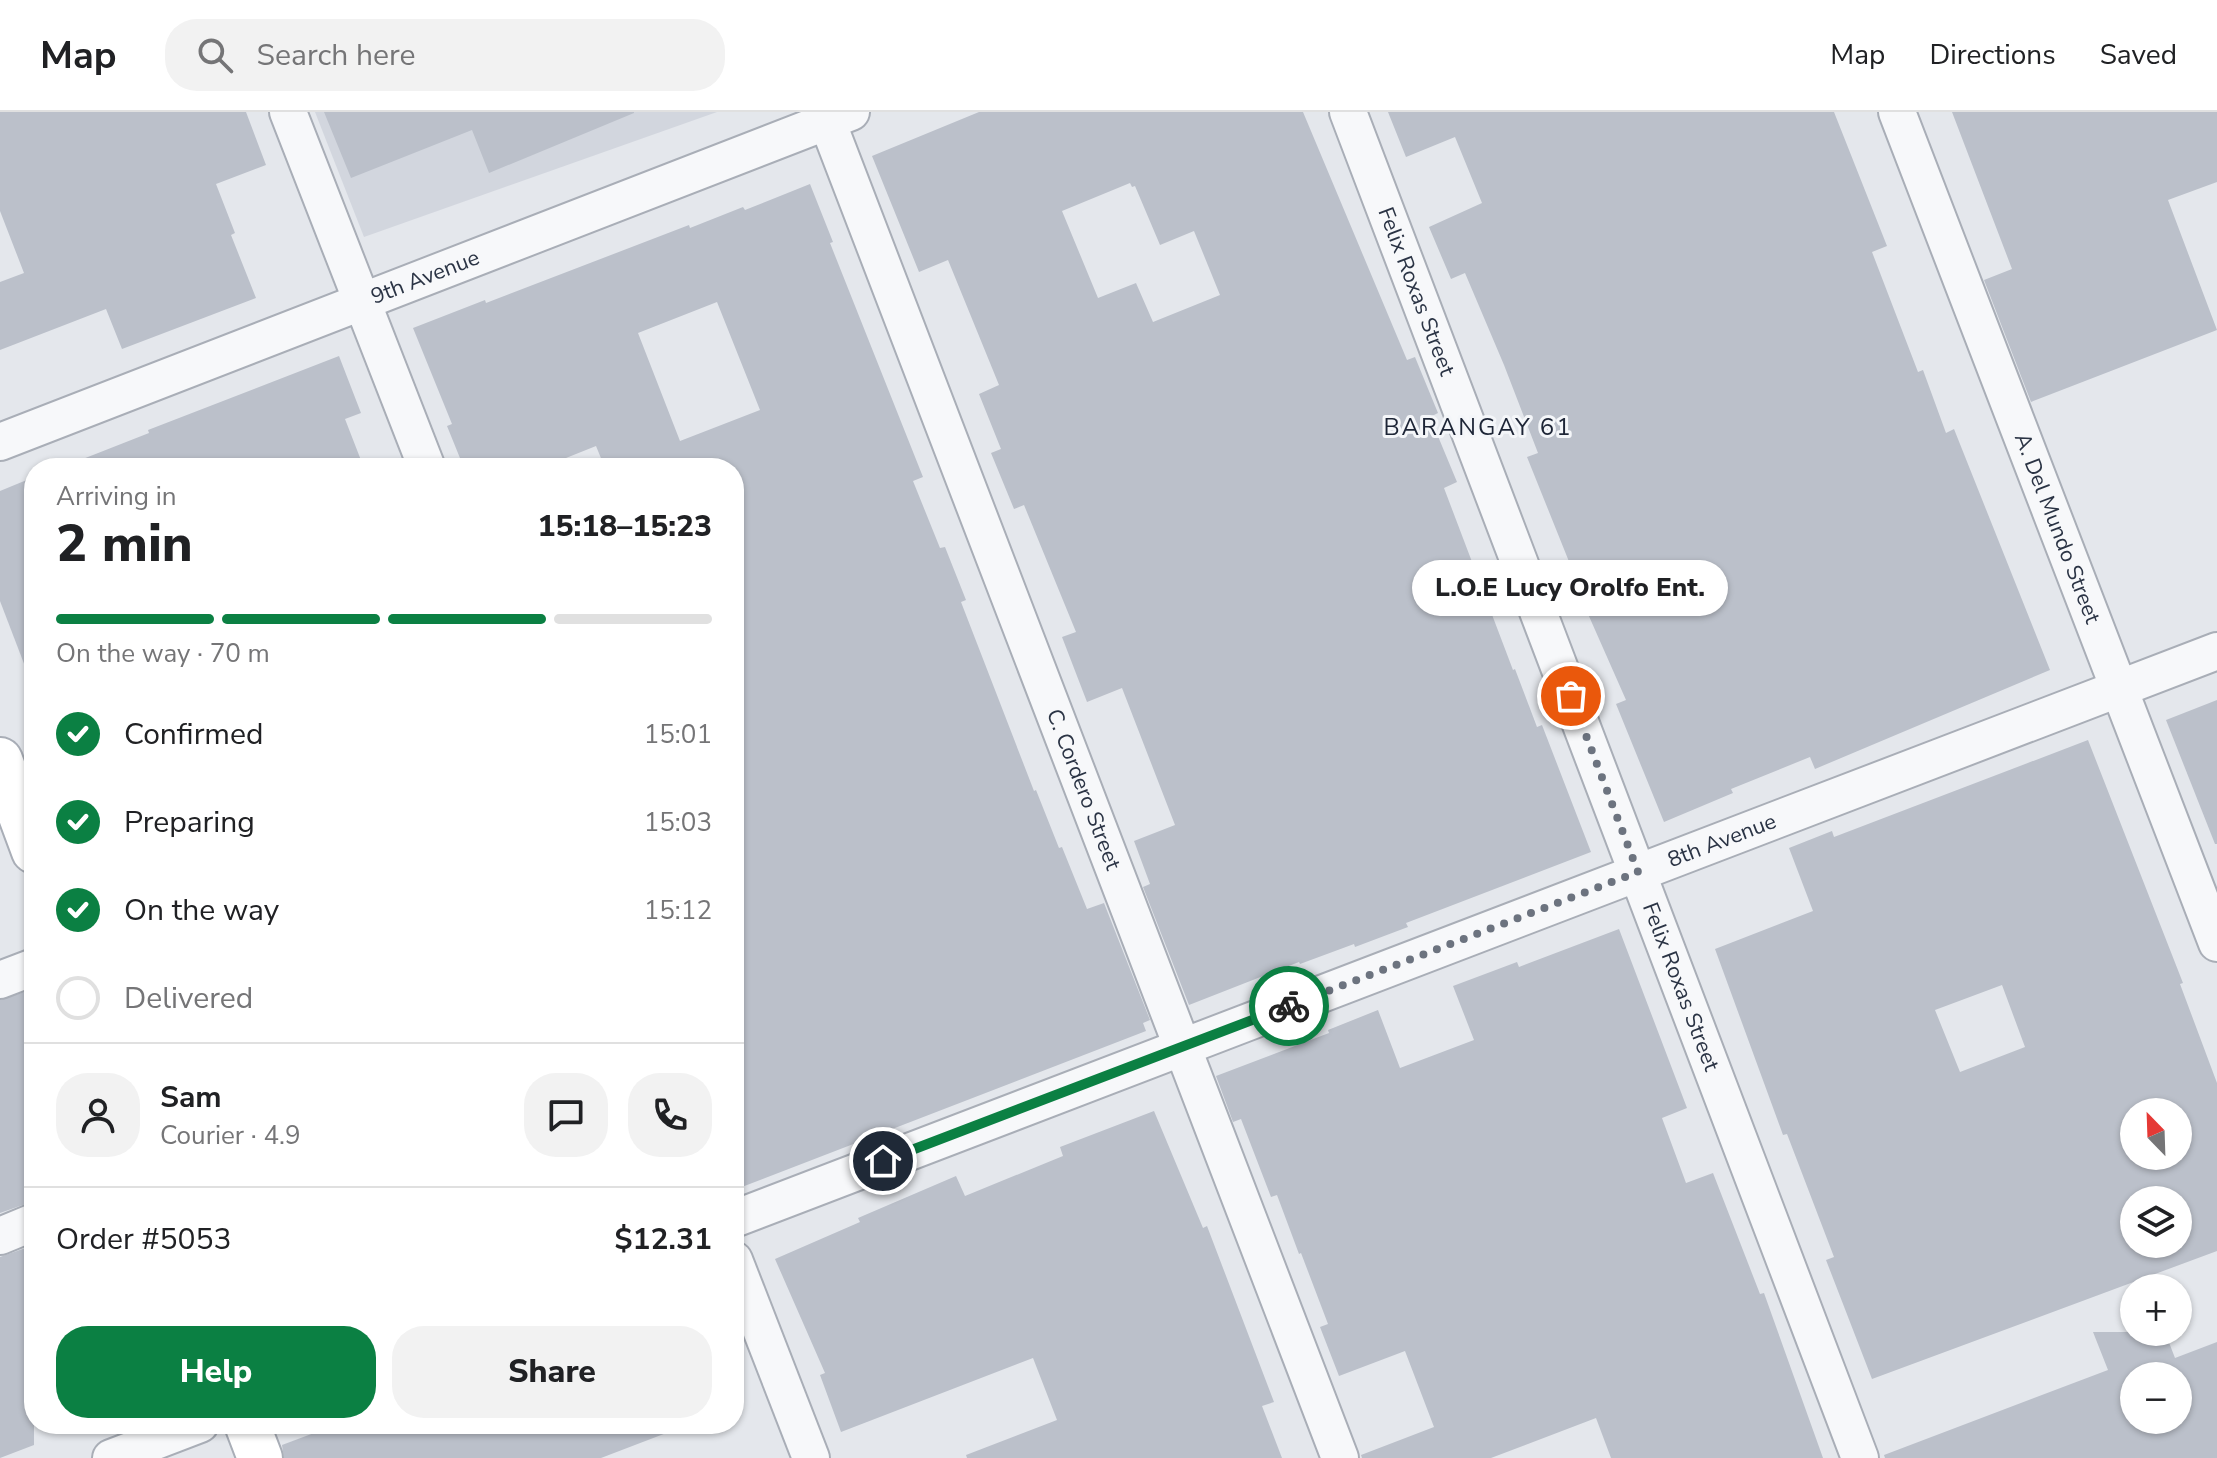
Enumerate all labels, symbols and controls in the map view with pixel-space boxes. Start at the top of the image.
search box [165,19,725,91]
text: Map [40,30,117,81]
icon: search [193,33,237,77]
text: Search here [257,35,416,76]
text: Map [1830,36,1885,74]
text: Directions [1929,36,2056,74]
text: Saved [2100,36,2177,74]
street label: Felix Roxas Street [1371,203,1462,380]
street label: 9th Avenue [367,243,484,312]
district label: BARANGAY 61 [1383,411,1573,443]
street label: A. Del Mundo Street [2007,429,2108,628]
text: Arriving in [56,479,177,514]
text: 15:18–15:23 [537,506,712,547]
text: 2 min [56,508,193,579]
callout: L.O.E Lucy Orolfo Ent. [1413,560,1729,616]
text: L.O.E Lucy Orolfo Ent. [1435,570,1705,605]
text: On the way · 70 m [56,636,270,671]
pin [1537,662,1605,730]
icon: bag [1549,674,1593,718]
street label: C. Cordero Street [1039,705,1128,874]
icon: check [56,712,100,756]
text: Confirmed [124,714,264,755]
text: 15:01 [644,717,712,752]
icon: check [56,800,100,844]
text: Preparing [124,802,255,843]
text: 15:03 [644,805,712,840]
street label: 8th Avenue [1663,806,1781,875]
icon: check [56,888,100,932]
text: On the way [124,890,279,931]
text: 15:12 [644,893,712,928]
street label: Felix Roxas Street [1635,898,1727,1076]
courier [1249,966,1329,1046]
text: Delivered [124,978,253,1019]
icon: bike [1267,984,1311,1028]
button: person [56,1073,140,1157]
button: chat [524,1073,608,1157]
button: phone [628,1073,712,1157]
text: Sam [160,1077,222,1118]
north arrow [2120,1098,2192,1170]
map controls [2120,1098,2192,1434]
text: Courier · 4.9 [160,1118,301,1153]
pin [849,1127,917,1195]
icon: home [861,1139,905,1183]
button: layers [2120,1186,2192,1258]
text: Order #5053 [56,1219,231,1260]
text: $12.31 [615,1219,712,1260]
button: + [2120,1274,2192,1346]
button: Help [56,1326,376,1418]
button: Share [392,1326,712,1418]
button: − [2120,1362,2192,1434]

